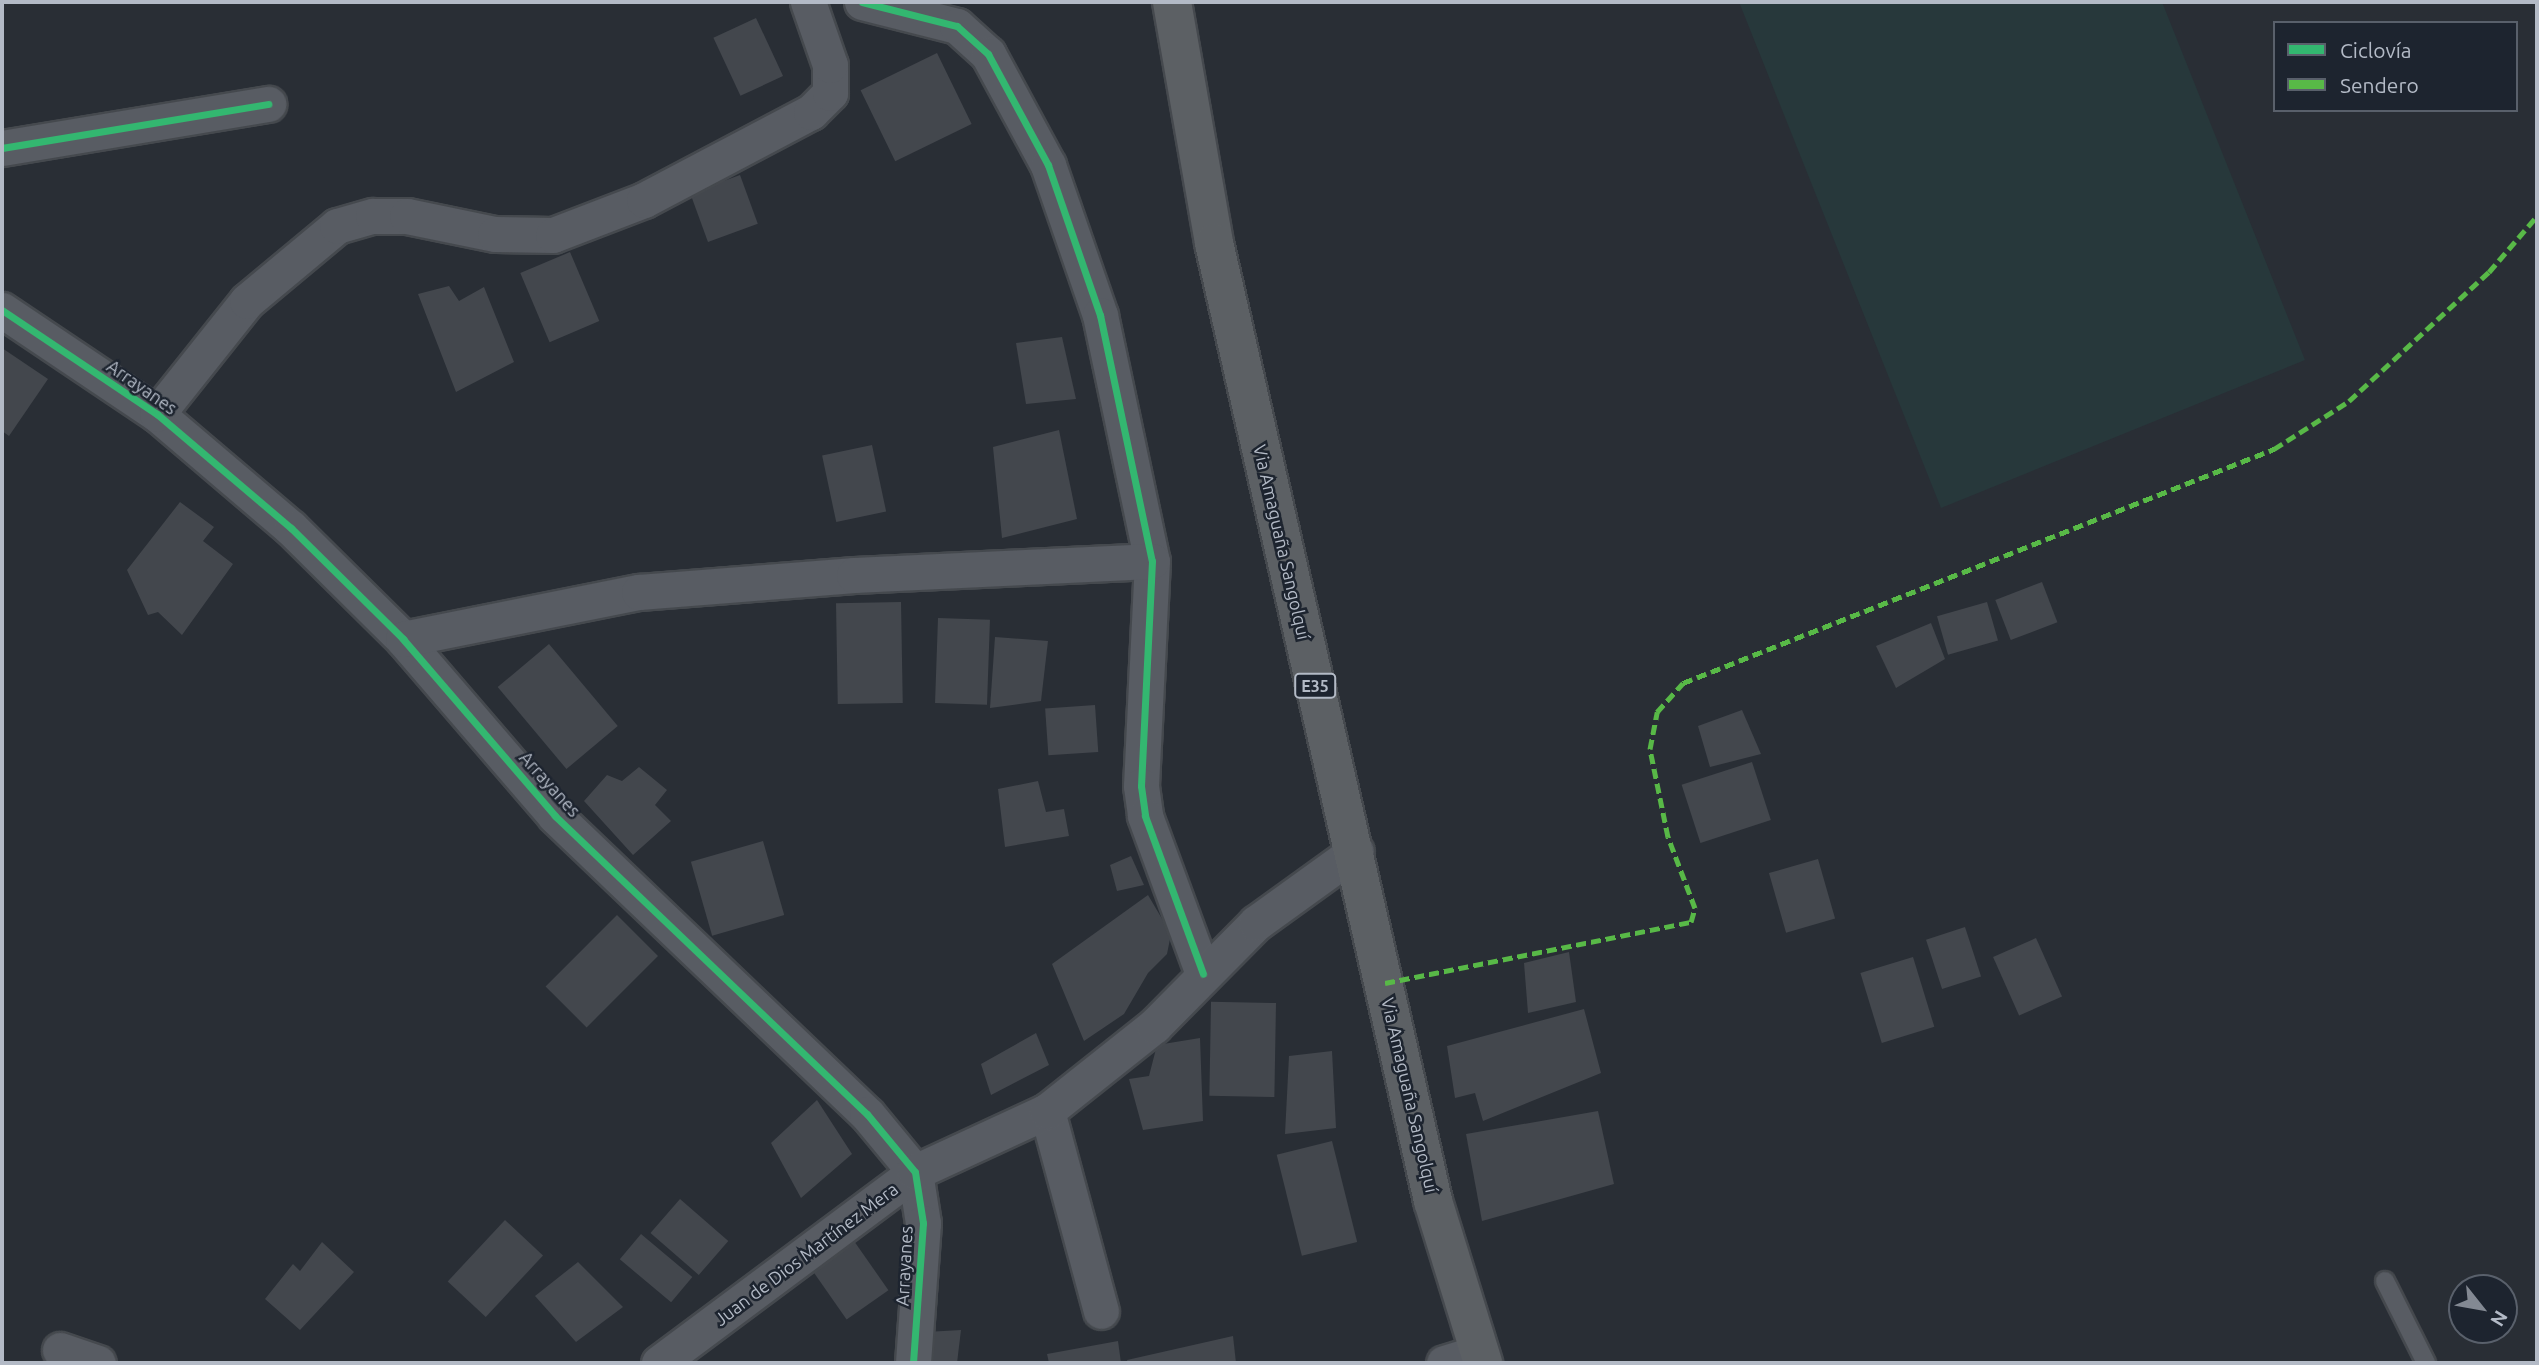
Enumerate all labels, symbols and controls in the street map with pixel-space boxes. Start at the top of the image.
legend [2273,21,2518,112]
text: Ciclovía [2340,38,2412,62]
text: Sendero [2340,73,2419,97]
street label: Arrayanes [103,355,181,419]
street label: Via Amaguaña Sangolquí [1249,442,1315,642]
road number: E35 [1294,674,1336,698]
street label: Arrayanes [515,747,585,821]
street label: Via Amaguaña Sangolquí [1377,995,1443,1195]
street label: Juan de Dios Martínez Mera [710,1178,902,1330]
street label: Arrayanes [891,1225,917,1307]
north arrow [2448,1274,2518,1344]
text: N [2486,1307,2512,1331]

